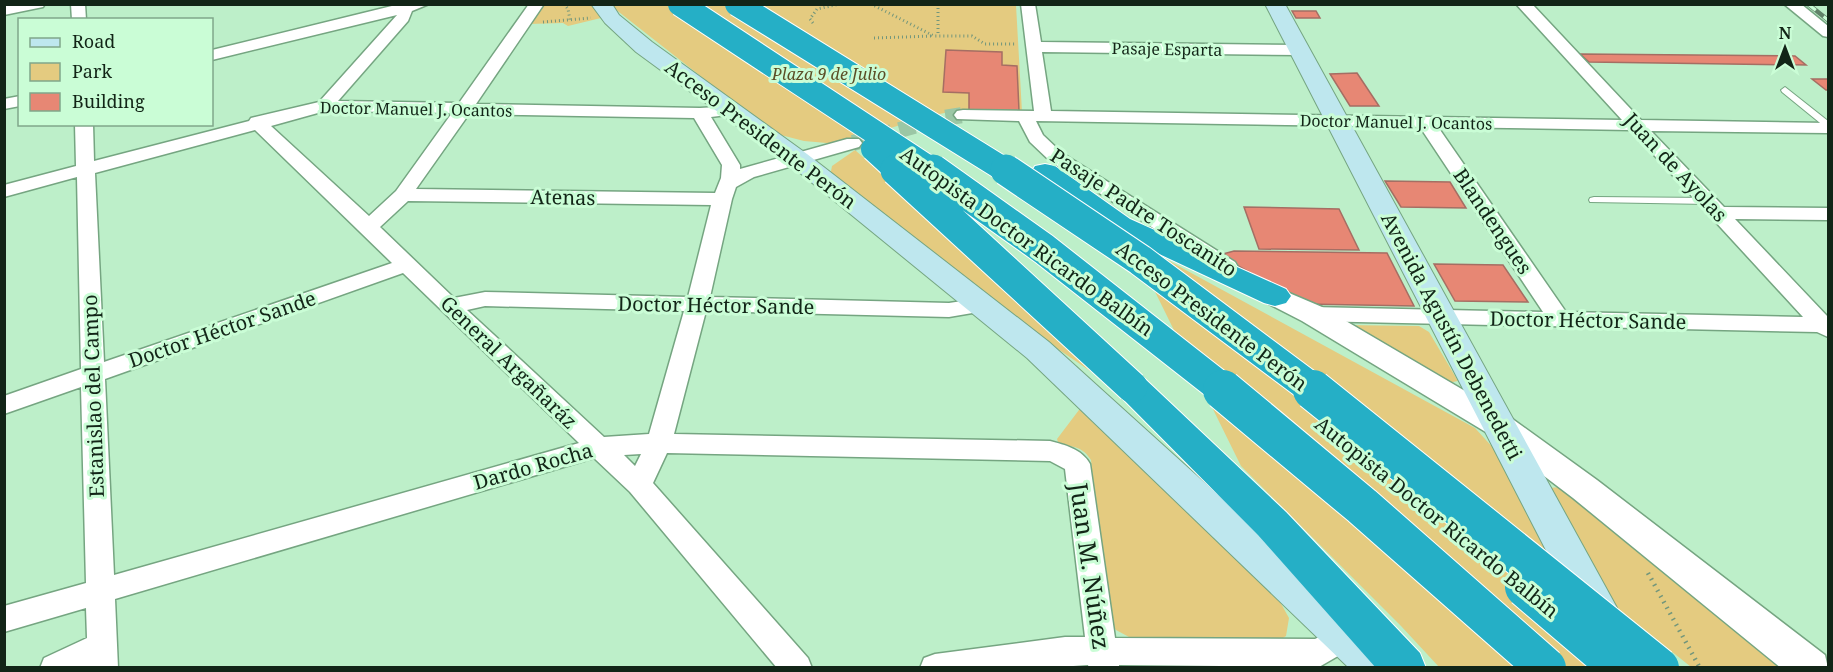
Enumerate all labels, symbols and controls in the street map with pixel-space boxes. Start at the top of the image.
legend [18,18,213,126]
north arrow [1755,18,1815,78]
text: N [1779,22,1792,44]
text: Road [72,29,115,53]
street label: Pasaje Esparta [1112,37,1222,61]
street label: Acceso Presidente Perón [660,53,862,215]
text: Park [72,59,112,83]
park label: Plaza 9 de Julio [771,63,886,85]
text: Building [72,89,145,113]
street label: Doctor Manuel J. Ocantos [320,96,512,122]
street label: Juan de Ayolas [1618,106,1734,227]
street label: Doctor Manuel J. Ocantos [1300,109,1492,135]
street label: Autopista Doctor Ricardo Balbín [895,140,1159,342]
street label: Pasaje Padre Toscanito [1046,142,1242,282]
street label: Blandengues [1448,163,1538,279]
street label: Atenas [530,183,596,211]
street label: Avenida Agustín Debenedetti [1375,208,1529,465]
street label: Acceso Presidente Perón [1111,235,1313,397]
street label: Doctor Héctor Sande [125,284,319,374]
street label: General Argañaráz [435,290,583,434]
street label: Doctor Héctor Sande [617,290,815,320]
street label: Estanislao del Campo [76,294,110,498]
street label: Doctor Héctor Sande [1489,305,1687,335]
street label: Autopista Doctor Ricardo Balbín [1309,410,1565,624]
street label: Dardo Rocha [470,436,596,496]
street label: Juan M. Núñez [1063,480,1119,651]

